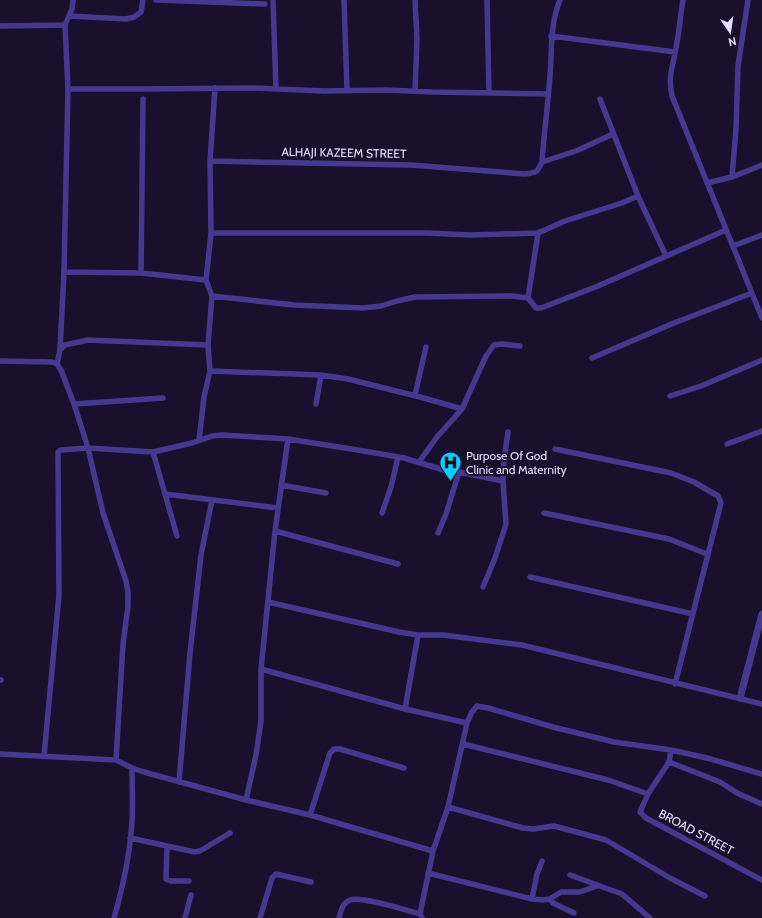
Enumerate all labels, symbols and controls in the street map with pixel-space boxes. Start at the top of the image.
north arrow [710,12,750,52]
text: N [727,34,738,49]
street label: ALHAJI KAZEEM STREET [281,144,407,161]
place label: Purpose Of God Clinic and Maternity [466,448,567,477]
hospital icon: Purpose Of God Clinic and Maternity [438,450,464,483]
street label: BROAD STREET [656,806,737,858]

